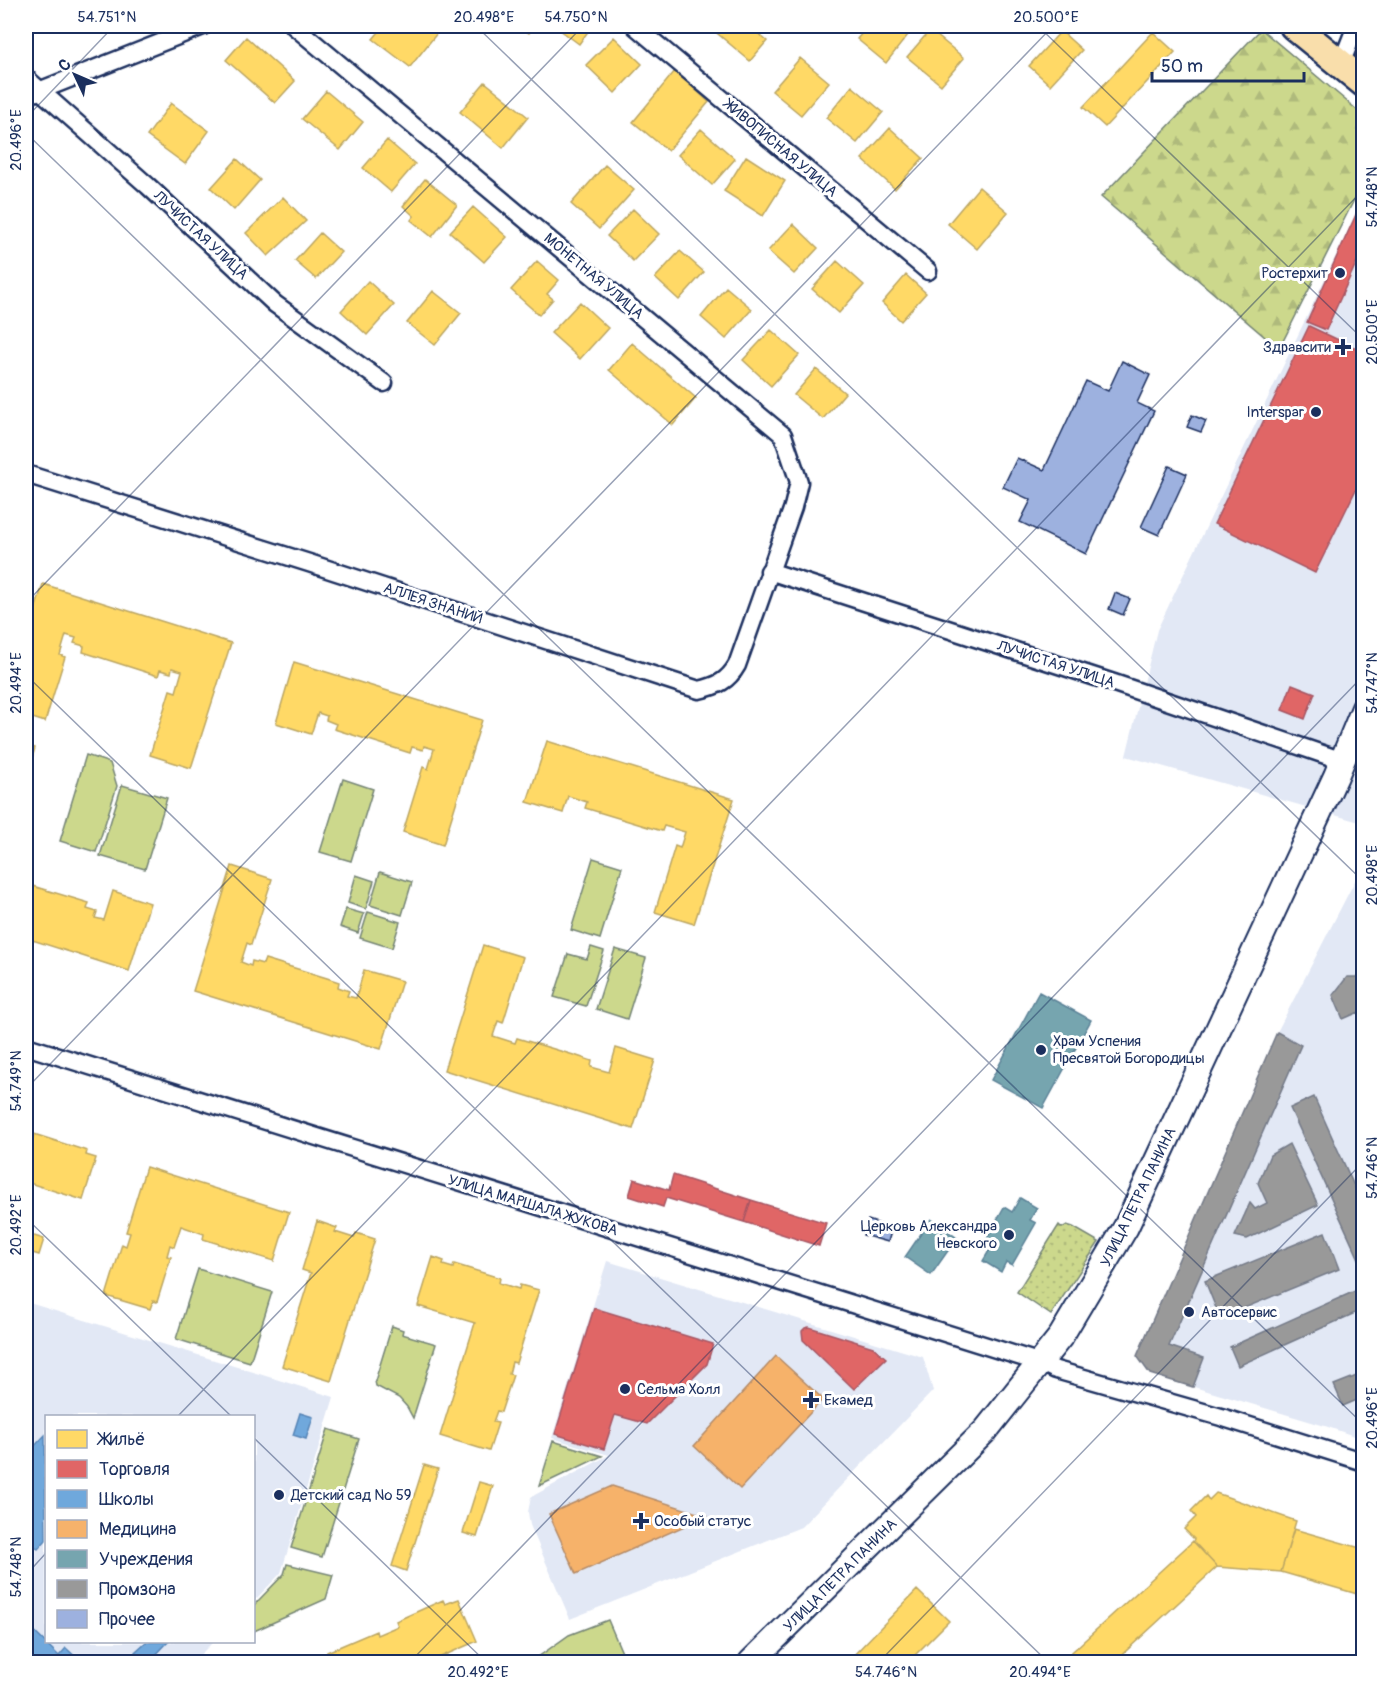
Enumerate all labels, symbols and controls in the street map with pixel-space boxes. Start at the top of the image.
text: 54.751°N [78,8,136,27]
text: 20.498°E [454,8,514,27]
text: 54.750°N [544,8,608,27]
text: 20.500°E [1014,8,1079,27]
north arrow [45,45,105,105]
scale bar [1152,45,1304,83]
text: С [54,55,76,76]
text: 50 m [1161,55,1203,78]
street label: ЖИВОПИСНАЯ УЛИЦА [719,94,841,201]
text: 20.496°E [7,109,26,171]
text: 54.748°N [1363,166,1382,228]
street label: ЛУЧИСТАЯ УЛИЦА [149,186,252,284]
street label: МОНЕТНАЯ УЛИЦА [540,229,648,324]
place label: Ростерхит [1261,264,1328,283]
marker: Ростерхит [1333,266,1347,280]
text: 20.500°E [1363,299,1382,364]
place label: Здравсити [1263,338,1331,357]
marker: Здравсити [1336,340,1350,354]
place label: Interspar [1247,403,1305,422]
marker: Interspar [1309,405,1323,419]
street label: АЛЛЕЯ ЗНАНИЙ [381,578,485,628]
street label: ЛУЧИСТАЯ УЛИЦА [994,636,1117,693]
text: 20.494°E [7,652,26,714]
text: 54.747°N [1363,652,1382,714]
text: 20.498°E [1363,845,1382,905]
place label: Храм Успения Пресвятой Богородицы [1053,1032,1205,1068]
marker: Храм Успения Пресвятой Богородицы [1034,1043,1048,1057]
text: 54.749°N [7,1050,26,1112]
street label: УЛИЦА ПЕТРА ПАНИНА [1096,1124,1181,1270]
text: 54.746°N [1363,1137,1382,1199]
street label: УЛИЦА МАРШАЛА ЖУКОВА [445,1171,621,1241]
text: 20.492°E [7,1194,26,1256]
place label: Церковь Александра Невского [861,1217,997,1253]
marker: Церковь Александра Невского [1002,1228,1016,1242]
place label: Автосервис [1201,1303,1278,1322]
marker: Автосервис [1182,1305,1196,1319]
place label: Сельма Холл [637,1380,721,1399]
marker: Сельма Холл [618,1382,632,1396]
text: 20.496°E [1363,1387,1382,1449]
marker: Екамед [802,1391,820,1409]
place label: Екамед [824,1391,873,1410]
legend [45,1415,255,1643]
text: Жильё [96,1428,145,1451]
text: Торговля [99,1458,170,1481]
place label: Детский сад № 59 [290,1486,412,1505]
text: Школы [99,1488,154,1511]
marker: Детский сад № 59 [272,1488,286,1502]
marker: Особый статус [632,1512,650,1530]
place label: Особый статус [654,1512,752,1531]
street label: УЛИЦА ПЕТРА ПАНИНА [780,1514,901,1636]
text: Медицина [99,1518,176,1541]
text: 54.748°N [7,1536,26,1598]
text: Учреждения [99,1548,193,1571]
text: Промзона [99,1578,176,1601]
text: Прочее [99,1608,155,1631]
text: 20.492°E [447,1663,509,1682]
text: 54.746°N [855,1663,917,1682]
text: 20.494°E [1009,1663,1071,1682]

